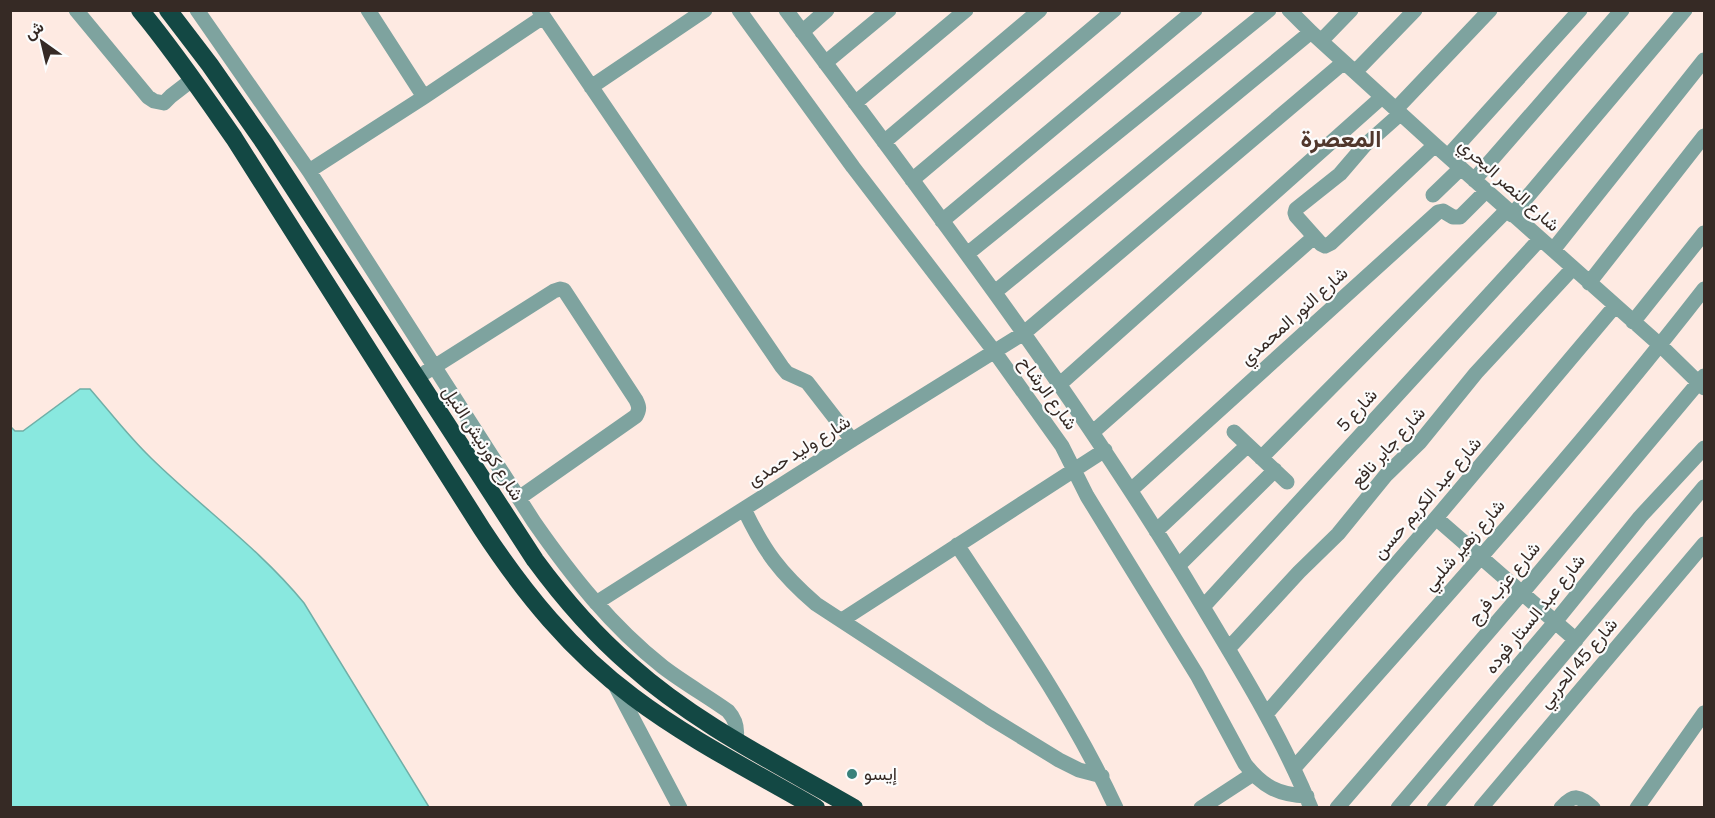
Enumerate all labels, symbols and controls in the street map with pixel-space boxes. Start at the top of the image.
north arrow [12,12,72,72]
text: ش [20,16,47,43]
district label: المعصرة [1301,123,1381,154]
street label: شارع النصر البحري [1451,133,1565,239]
street label: شارع النور المحمدي [1235,261,1355,373]
street label: شارع الرشاح [1013,351,1083,435]
street label: شارع كورنيش النيل [437,381,529,505]
street label: شارع 5 [1331,383,1383,437]
street label: شارع جابر نافع [1345,401,1431,493]
street label: شارع وليد حمدى [743,410,855,492]
street label: شارع عبد الكريم حسن [1367,432,1487,564]
street label: شارع زهير شلبي [1418,494,1513,598]
street label: شارع عزب فرج [1462,537,1546,629]
street label: شارع عبد الستار فوده [1479,549,1591,679]
street label: شارع 45 الحربي [1533,613,1625,715]
place label: إيسو [864,762,897,786]
marker: إيسو [845,767,859,781]

